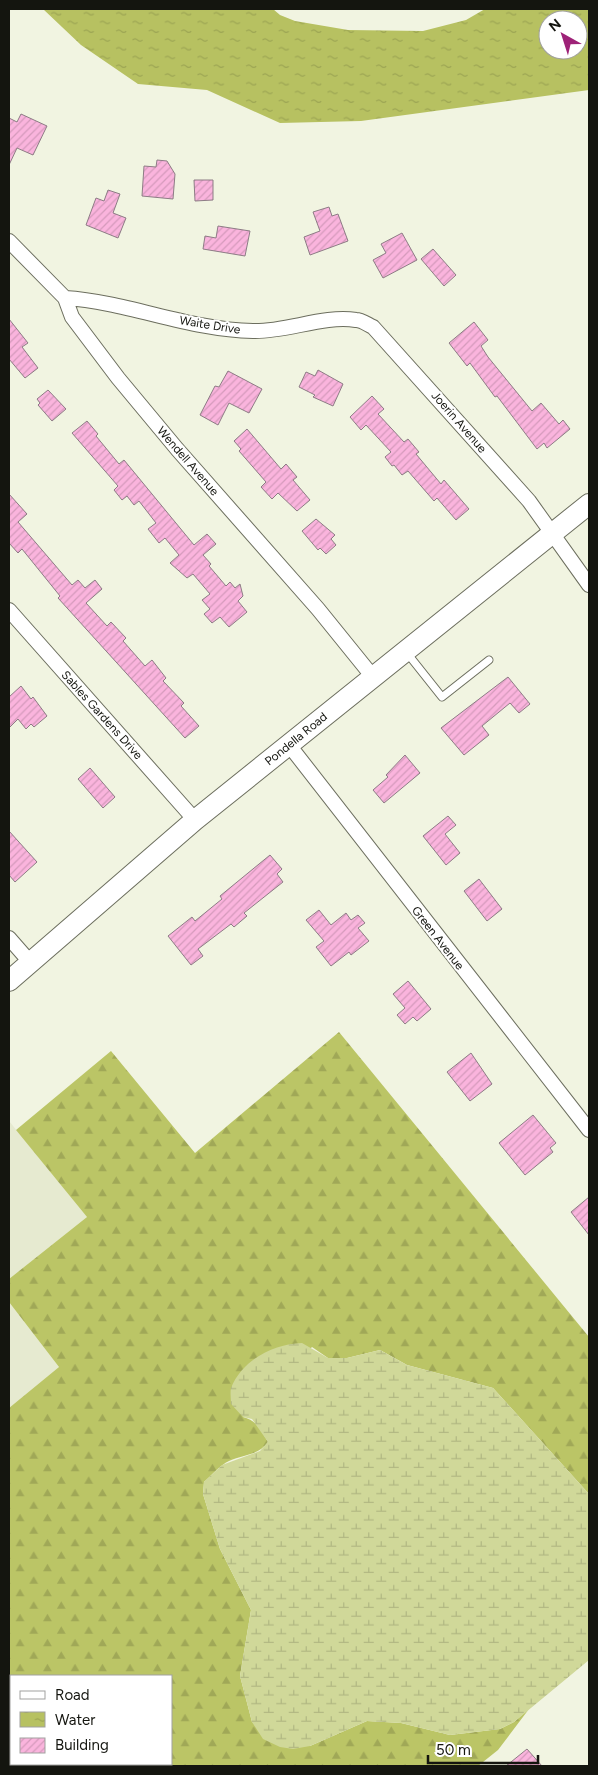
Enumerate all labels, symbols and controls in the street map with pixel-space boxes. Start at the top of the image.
north arrow [538,10,588,60]
text: N [546,15,565,35]
street label: Waite Drive [178,313,242,337]
street label: Joerin Avenue [429,388,490,456]
street label: Wendell Avenue [154,424,222,499]
street label: Sables Gardens Drive [59,668,146,762]
street label: Pondella Road [262,710,330,768]
street label: Green Avenue [409,904,467,973]
legend [10,1675,172,1765]
text: Road [55,1686,90,1704]
text: Water [55,1711,95,1729]
scale bar [428,1732,538,1764]
text: Building [55,1736,109,1754]
text: 50 m [436,1741,471,1759]

